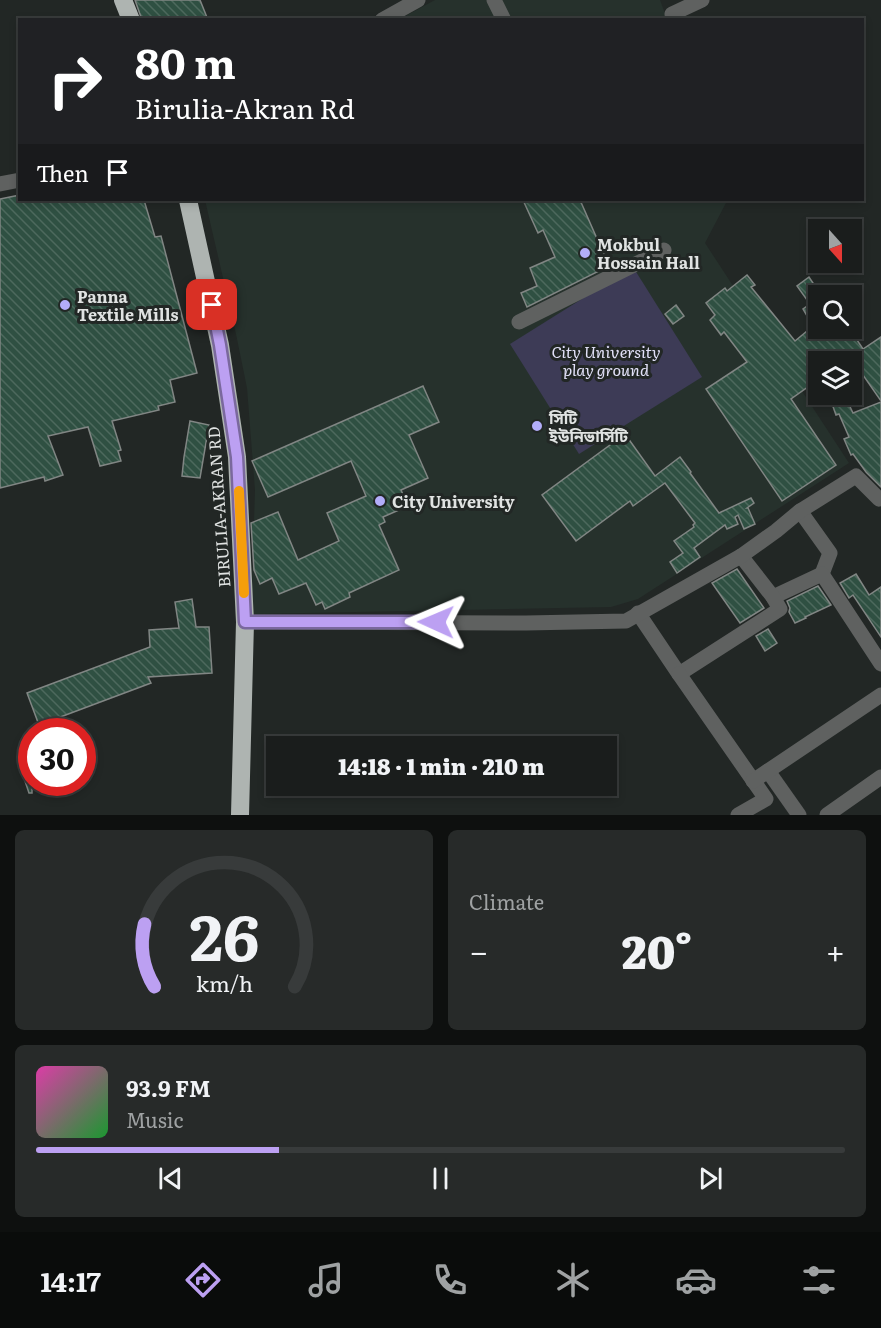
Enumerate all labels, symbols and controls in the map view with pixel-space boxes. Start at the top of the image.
text: 80 m [135,30,236,92]
icon: right [36,42,114,120]
text: Birulia-Akran Rd [135,87,355,127]
text: Then [36,156,89,189]
icon: arrive [101,156,134,189]
north arrow [808,219,862,273]
map controls [808,219,862,405]
place label: Mokbul Hossain Hall [597,232,700,274]
marker: Mokbul Hossain Hall [578,246,592,260]
pin [186,279,237,330]
place label: Panna Textile Mills [77,284,178,326]
button: search [808,285,862,339]
icon: arrive [195,288,228,321]
marker: Panna Textile Mills [58,298,72,312]
park label: City University play ground [551,339,661,381]
button: layers [808,351,862,405]
place label: সিটি ইউনিভার্সিটি [548,405,629,447]
marker: সিটি ইউনিভার্সিটি [530,419,544,433]
street label: BIRULIA-AKRAN RD [200,426,236,588]
place label: City University [392,489,515,513]
marker: City University [373,494,387,508]
position arrow [404,590,468,654]
speed limit sign: 30 [18,718,96,796]
text: 14:18 · 1 min · 210 m [338,749,545,782]
text: Climate [469,886,544,916]
text: 26 [189,888,259,980]
text: 20° [622,916,692,983]
text: − [469,925,488,974]
text: + [826,925,845,974]
text: km/h [195,967,253,999]
text: 93.9 FM [126,1071,211,1104]
text: Music [126,1104,183,1134]
icon: previous [154,1162,187,1195]
icon: pause [424,1162,457,1195]
icon: next [694,1162,727,1195]
icon: directions [182,1259,224,1301]
icon: music [305,1259,347,1301]
icon: phone [429,1259,471,1301]
icon: climate [552,1259,594,1301]
icon: car [675,1259,717,1301]
icon: filters [798,1259,840,1301]
text: 14:17 [41,1260,101,1300]

